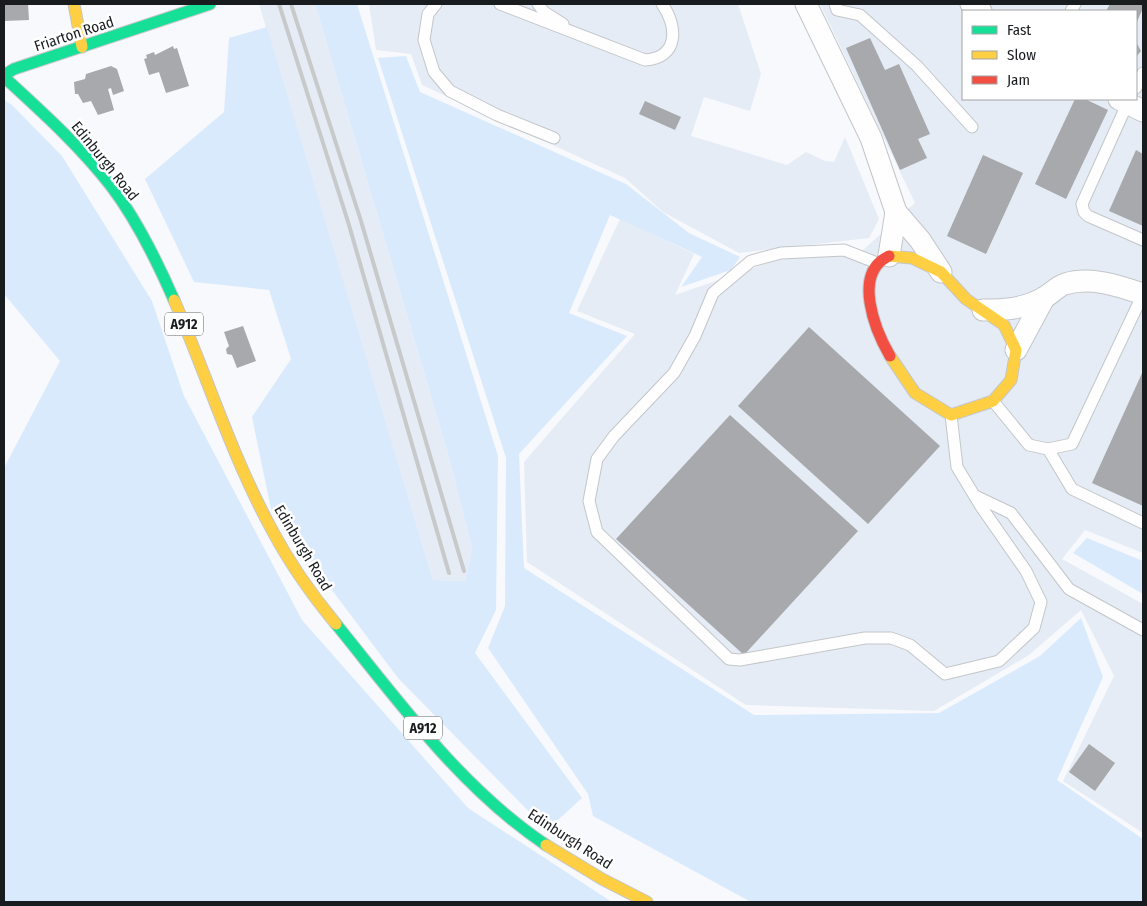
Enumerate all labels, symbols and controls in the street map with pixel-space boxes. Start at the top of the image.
legend [962,10,1137,100]
street label: Friarton Road [32,13,116,55]
text: Fast [1007,21,1031,39]
text: Slow [1007,46,1036,64]
text: Jam [1007,71,1030,89]
street label: Edinburgh Road [68,118,142,204]
road number: A912 [165,312,203,336]
street label: Edinburgh Road [270,502,336,594]
road number: A912 [404,716,442,740]
street label: Edinburgh Road [524,805,616,873]

